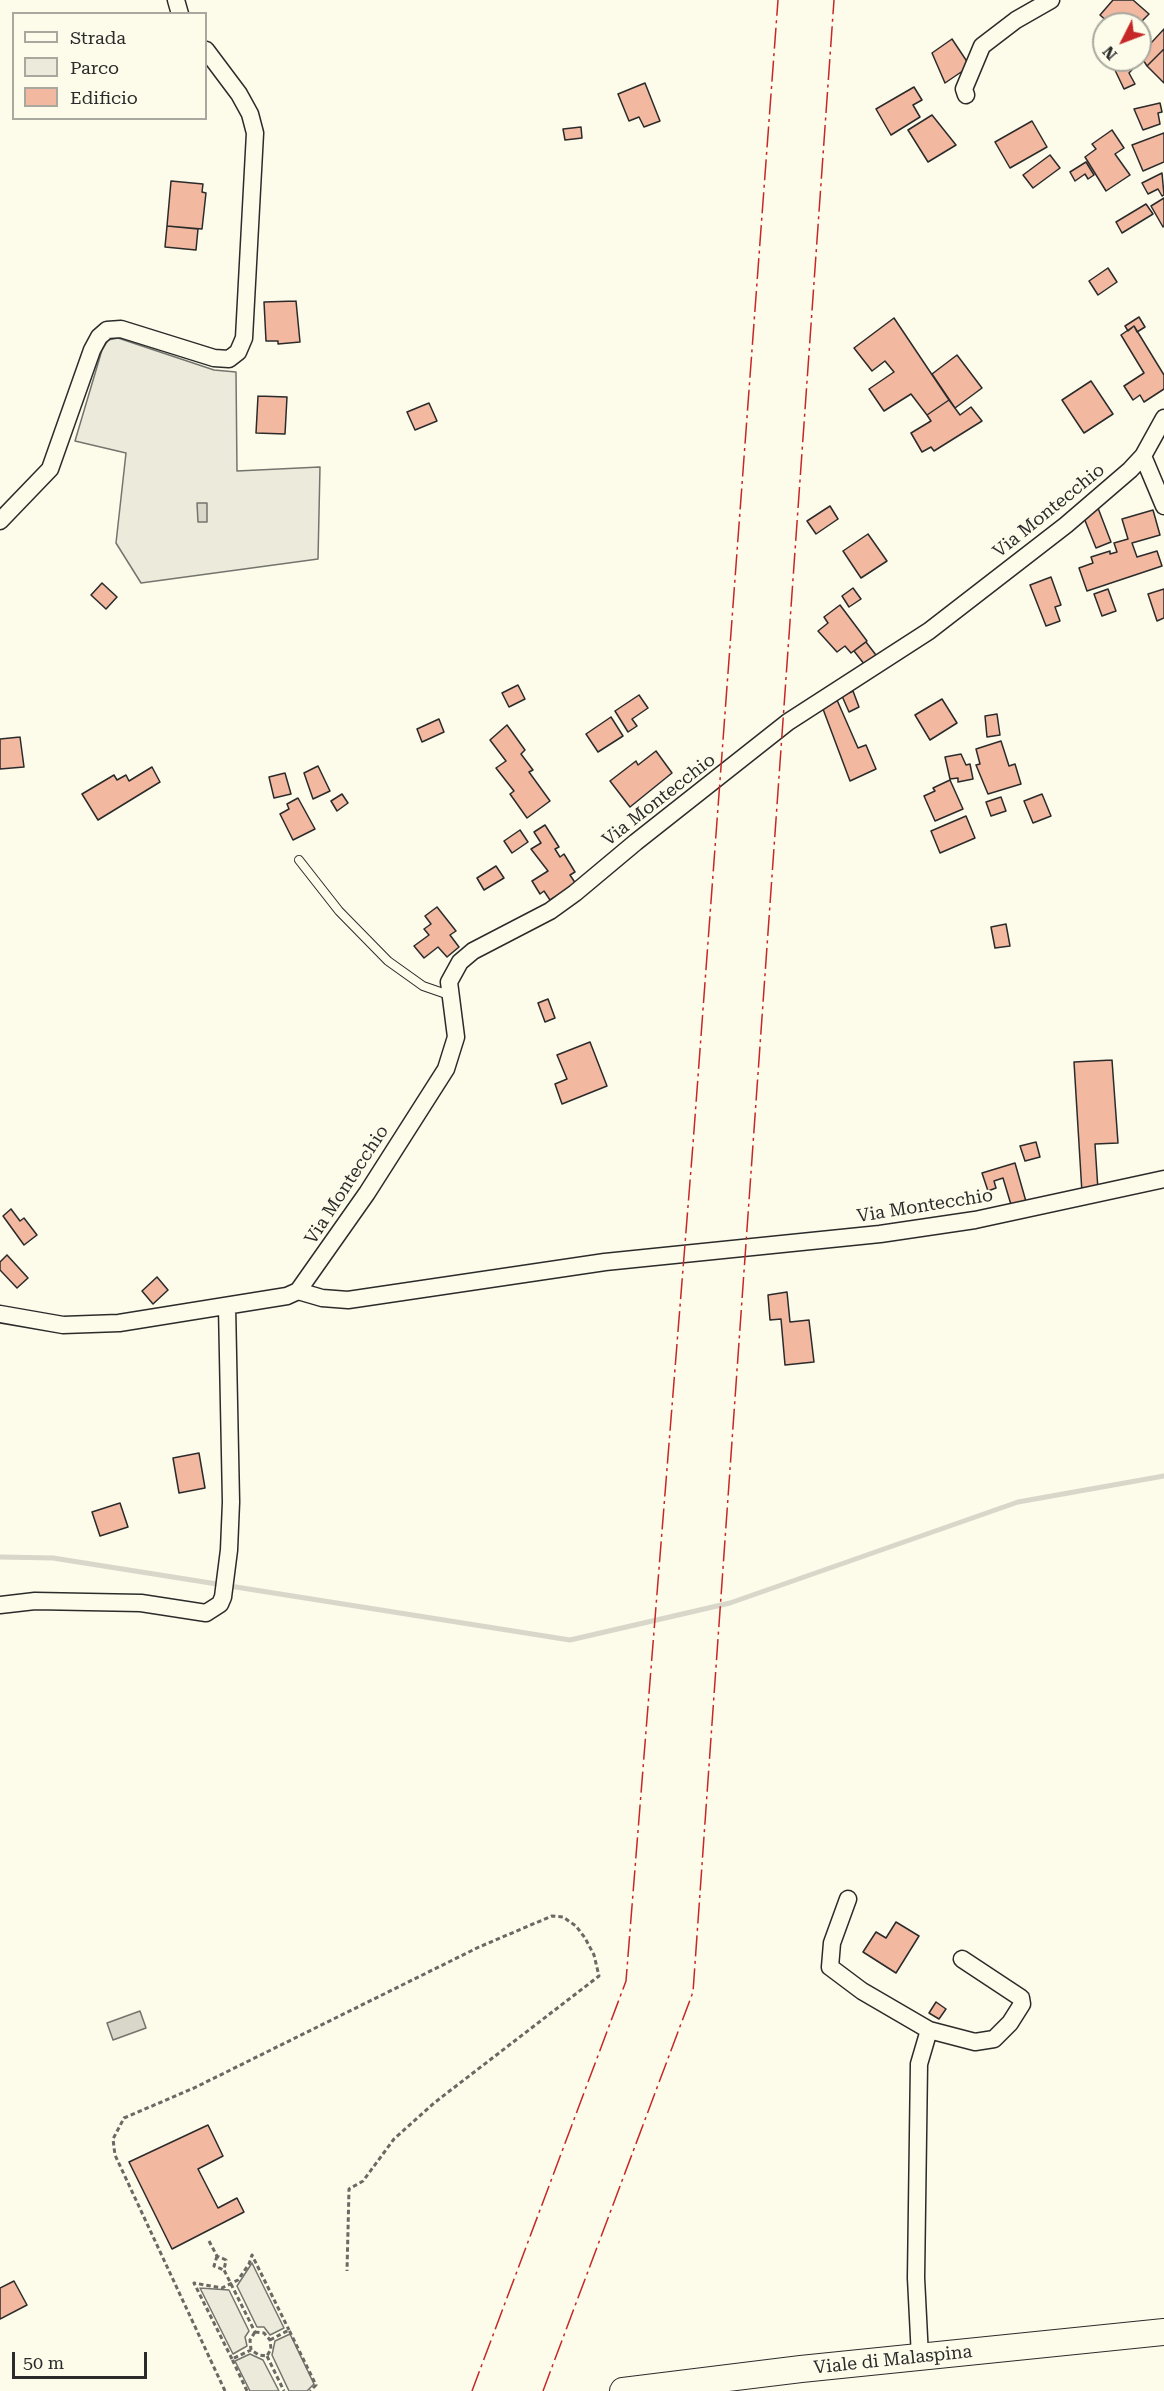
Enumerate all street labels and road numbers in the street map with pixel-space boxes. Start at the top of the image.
street label: Via Montecchio [989,459,1109,563]
street label: Via Montecchio [598,749,720,851]
street label: Via Montecchio [301,1122,393,1248]
street label: Via Montecchio [855,1185,995,1227]
street label: Viale di Malaspina [813,2341,973,2379]

